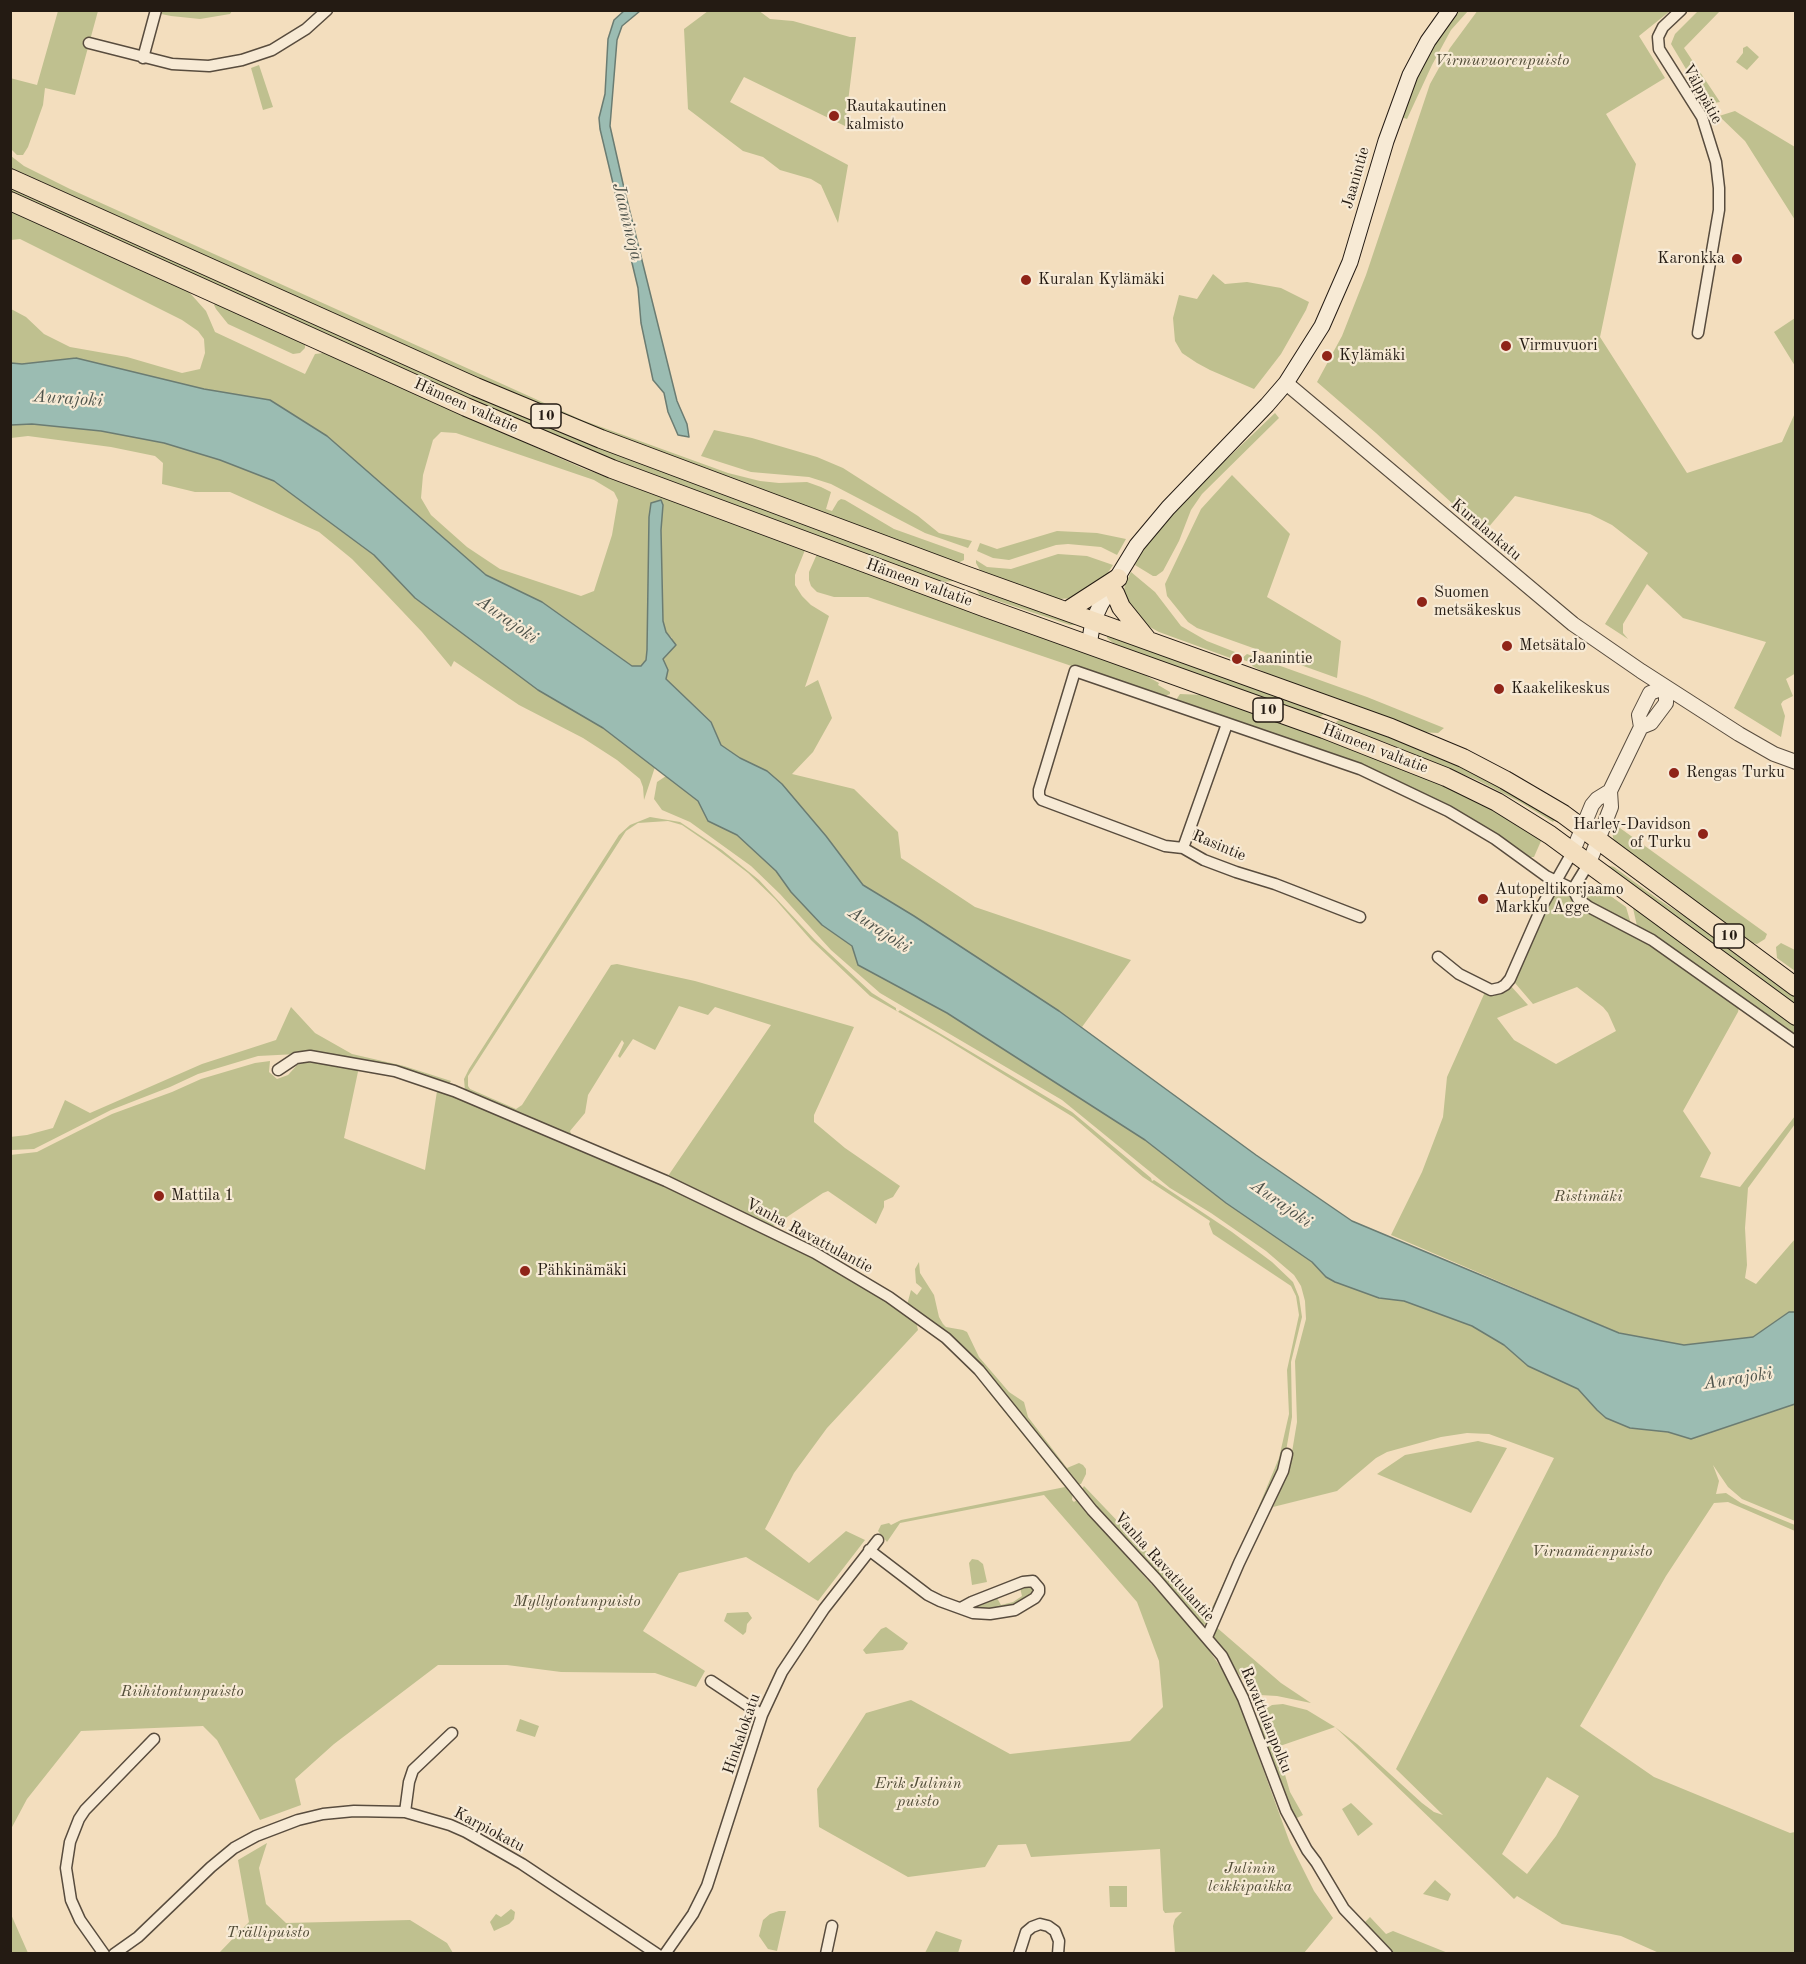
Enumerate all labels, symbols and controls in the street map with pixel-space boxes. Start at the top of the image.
park label: Virmuvuorenpuisto [1435,51,1569,71]
street label: Välppätie [1678,61,1726,127]
place label: Rautakautinen kalmisto [846,97,947,135]
marker: Rautakautinen kalmisto [827,109,841,123]
street label: Jaanintie [1338,145,1374,211]
water label: Jaaninoja [607,181,647,263]
place label: Karonkka [1657,249,1725,269]
marker: Karonkka [1730,252,1744,266]
place label: Kuralan Kylämäki [1038,270,1164,290]
marker: Kuralan Kylämäki [1019,273,1033,287]
place label: Virmuvuori [1518,336,1598,356]
marker: Virmuvuori [1499,339,1513,353]
place label: Kylämäki [1339,346,1405,366]
marker: Kylämäki [1320,349,1334,363]
street label: Hämeen valtatie [411,374,521,438]
water label: Aurajoki [32,386,104,412]
road number: 10 [531,404,561,428]
street label: Kuralankatu [1447,495,1525,565]
street label: Hämeen valtatie [863,555,975,611]
place label: Suomen metsäkeskus [1434,583,1521,621]
water label: Aurajoki [472,591,542,649]
marker: Suomen metsäkeskus [1415,595,1429,609]
place label: Metsätalo [1519,636,1586,656]
marker: Metsätalo [1500,639,1514,653]
place label: Jaanintie [1249,649,1312,669]
marker: Jaanintie [1230,652,1244,666]
place label: Kaakelikeskus [1511,679,1610,699]
marker: Kaakelikeskus [1492,682,1506,696]
road number: 10 [1253,698,1283,722]
street label: Hämeen valtatie [1319,720,1431,778]
place label: Rengas Turku [1686,763,1785,783]
marker: Rengas Turku [1667,766,1681,780]
place label: Harley-Davidson of Turku [1573,815,1691,853]
street label: Rasintie [1189,826,1249,866]
marker: Harley-Davidson of Turku [1696,827,1710,841]
place label: Autopeltikorjaamo Markku Agge [1495,880,1624,918]
marker: Autopeltikorjaamo Markku Agge [1476,892,1490,906]
water label: Aurajoki [844,902,914,958]
road number: 10 [1714,924,1744,948]
water label: Aurajoki [1246,1175,1316,1233]
place label: Mattila 1 [171,1186,234,1206]
park label: Ristimäki [1554,1187,1622,1207]
marker: Mattila 1 [152,1189,166,1203]
street label: Vanha Ravattulantie [742,1194,876,1278]
place label: Pähkinämäki [537,1261,626,1281]
marker: Pähkinämäki [518,1264,532,1278]
water label: Aurajoki [1702,1363,1774,1395]
street label: Vanha Ravattulantie [1110,1508,1218,1626]
park label: Virnamäenpuisto [1531,1542,1653,1562]
park label: Myllytontunpuisto [513,1592,641,1612]
street label: Ravattulanpolku [1236,1664,1296,1776]
park label: Riihitontunpuisto [120,1682,244,1702]
street label: Hinkalokatu [719,1691,765,1777]
park label: Erik Julinin puisto [874,1774,962,1812]
street label: Karpiokatu [450,1803,528,1857]
park label: Julinin leikkipaikka [1208,1859,1292,1897]
park label: Trällipuisto [226,1923,310,1943]

